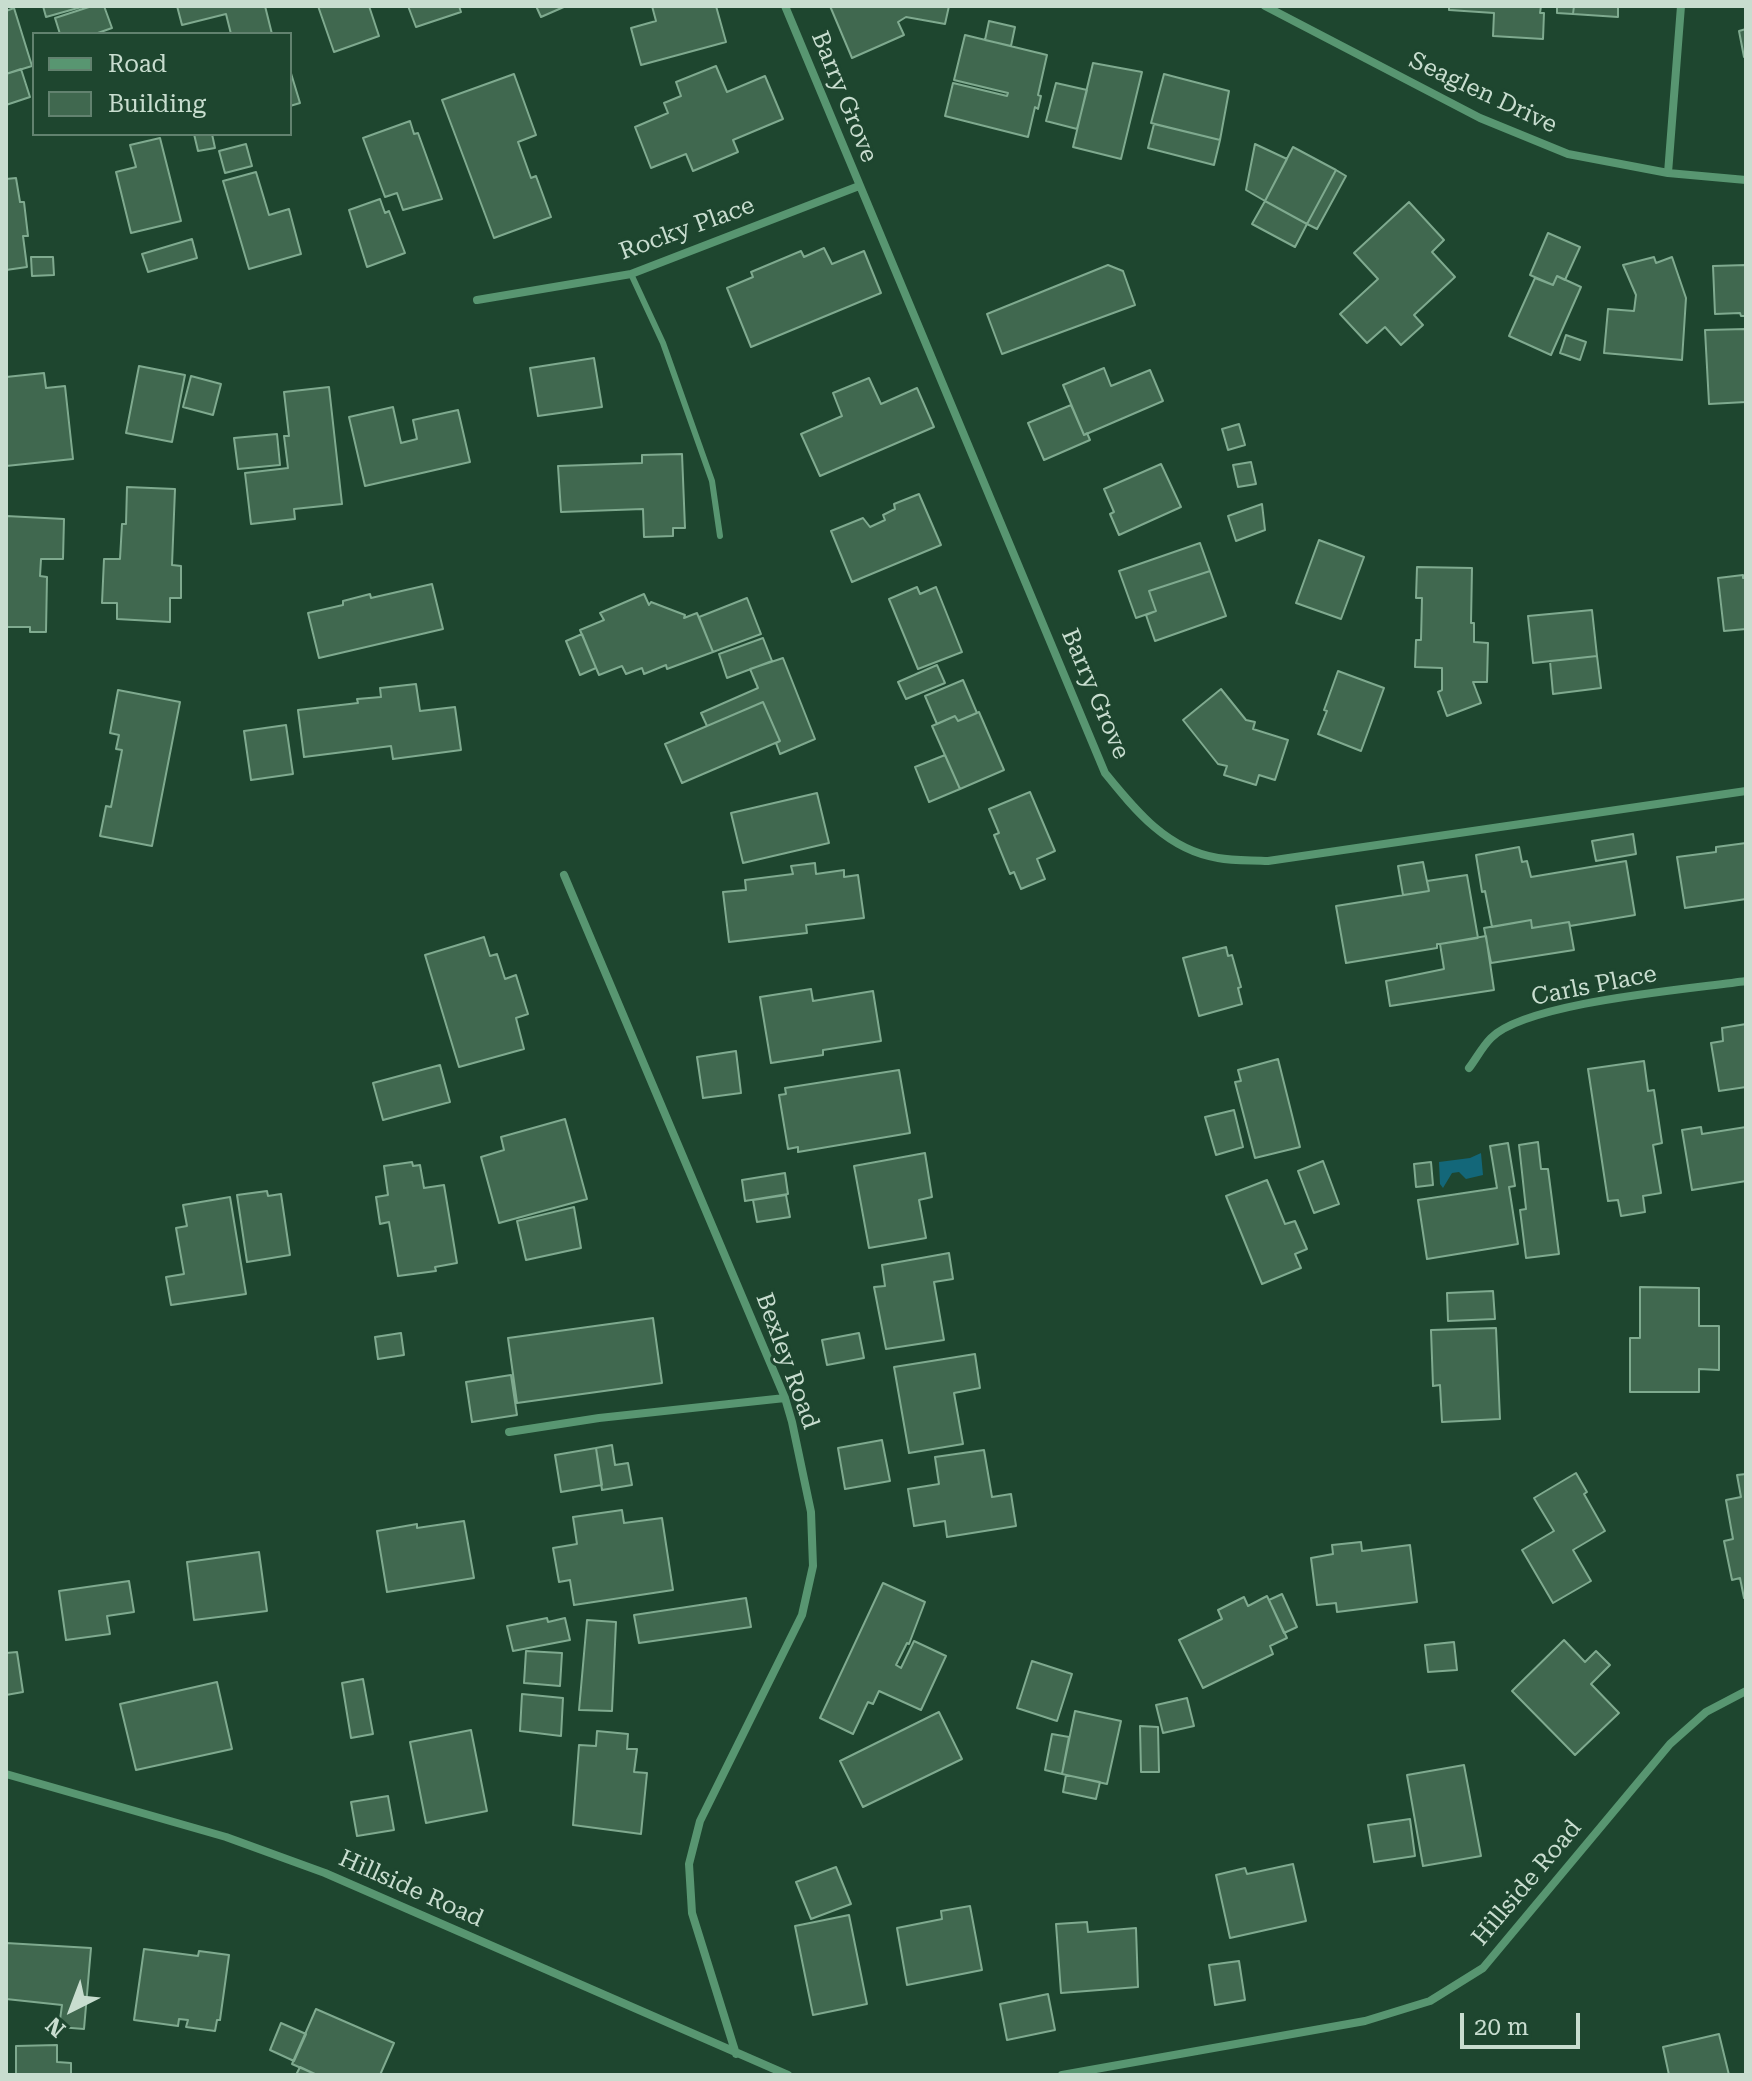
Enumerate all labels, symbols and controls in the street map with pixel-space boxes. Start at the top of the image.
street label: Barry Grove [805,27,883,167]
legend [32,32,292,136]
street label: Seaglen Drive [1404,46,1562,140]
text: Road [108,50,167,78]
text: Building [108,90,206,118]
street label: Rocky Place [615,191,759,267]
street label: Barry Grove [1055,625,1135,763]
street label: Carls Place [1529,960,1659,1012]
street label: Bexley Road [749,1289,825,1433]
street label: Hillside Road [1466,1814,1588,1952]
street label: Hillside Road [334,1844,488,1934]
north arrow [32,1969,112,2049]
scale bar [1464,1997,1584,2047]
text: N [41,2012,70,2042]
text: 20 m [1474,2013,1529,2041]

